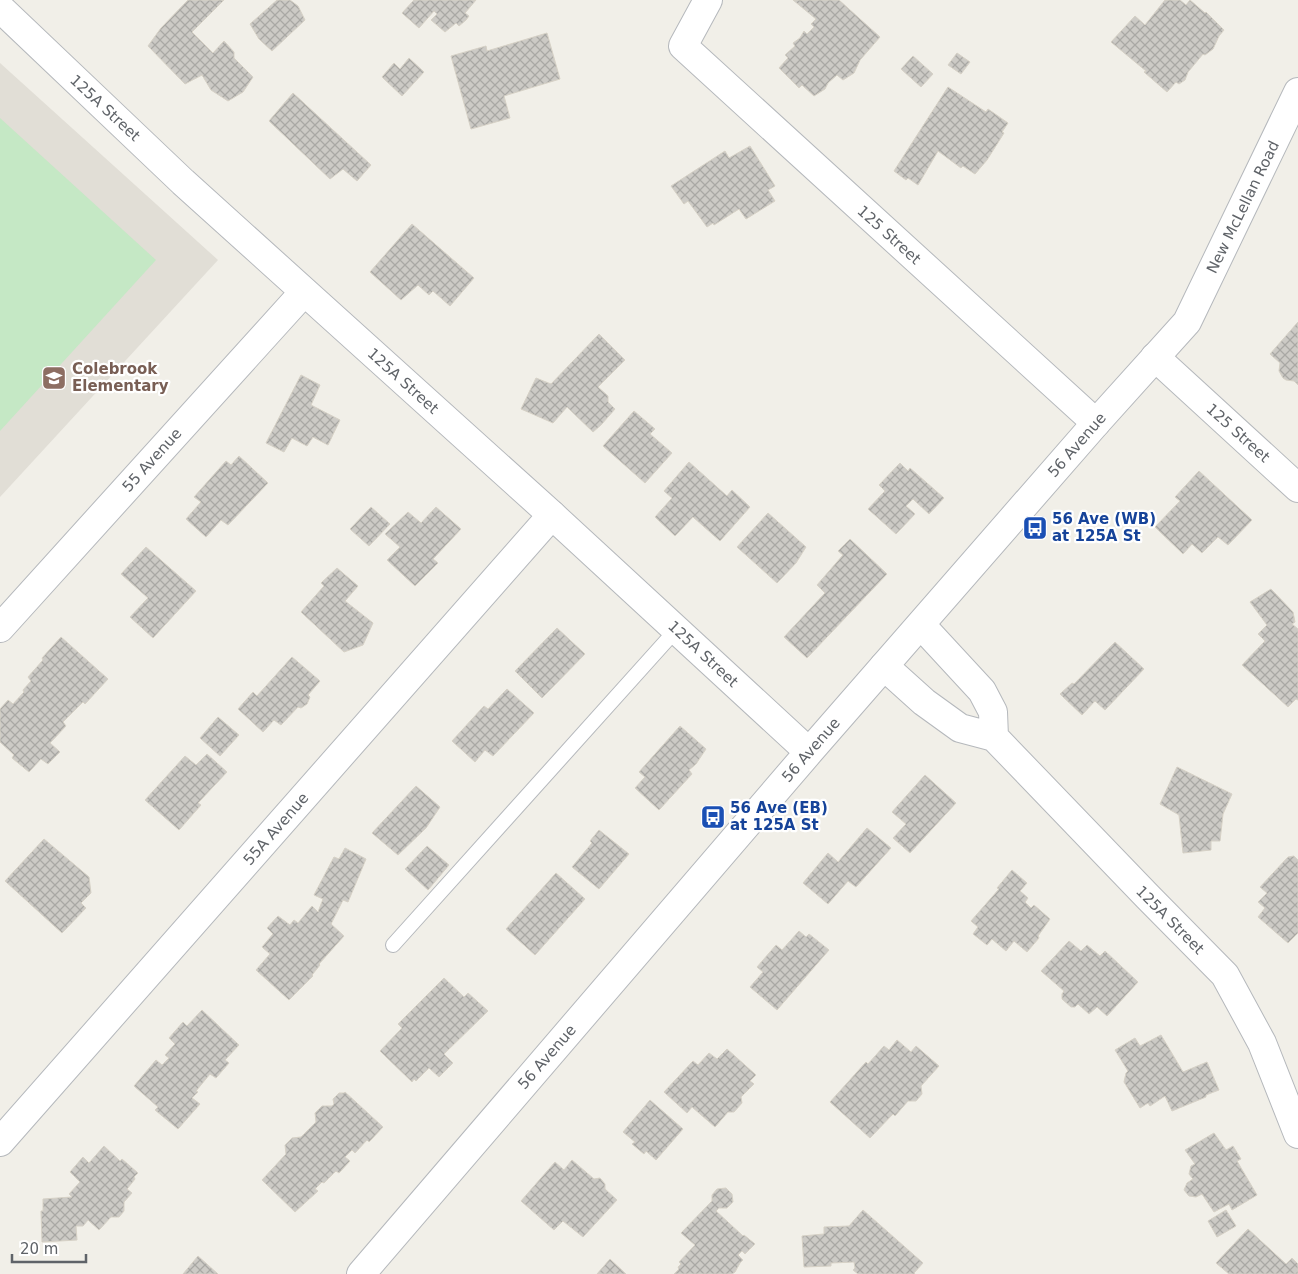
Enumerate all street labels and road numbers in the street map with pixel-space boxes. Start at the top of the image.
street label: 125A Street [66,71,144,145]
street label: New McLellan Road [1203,138,1283,276]
street label: 125 Street [854,202,924,268]
street label: 125A Street [364,344,442,418]
street label: 125 Street [1203,400,1273,466]
street label: 56 Avenue [1044,409,1110,481]
street label: 55 Avenue [119,424,185,496]
street label: 125A Street [664,617,742,691]
street label: 56 Avenue [778,714,844,786]
street label: 55A Avenue [240,789,312,869]
street label: 125A Street [1132,882,1208,958]
street label: 56 Avenue [514,1021,580,1093]

